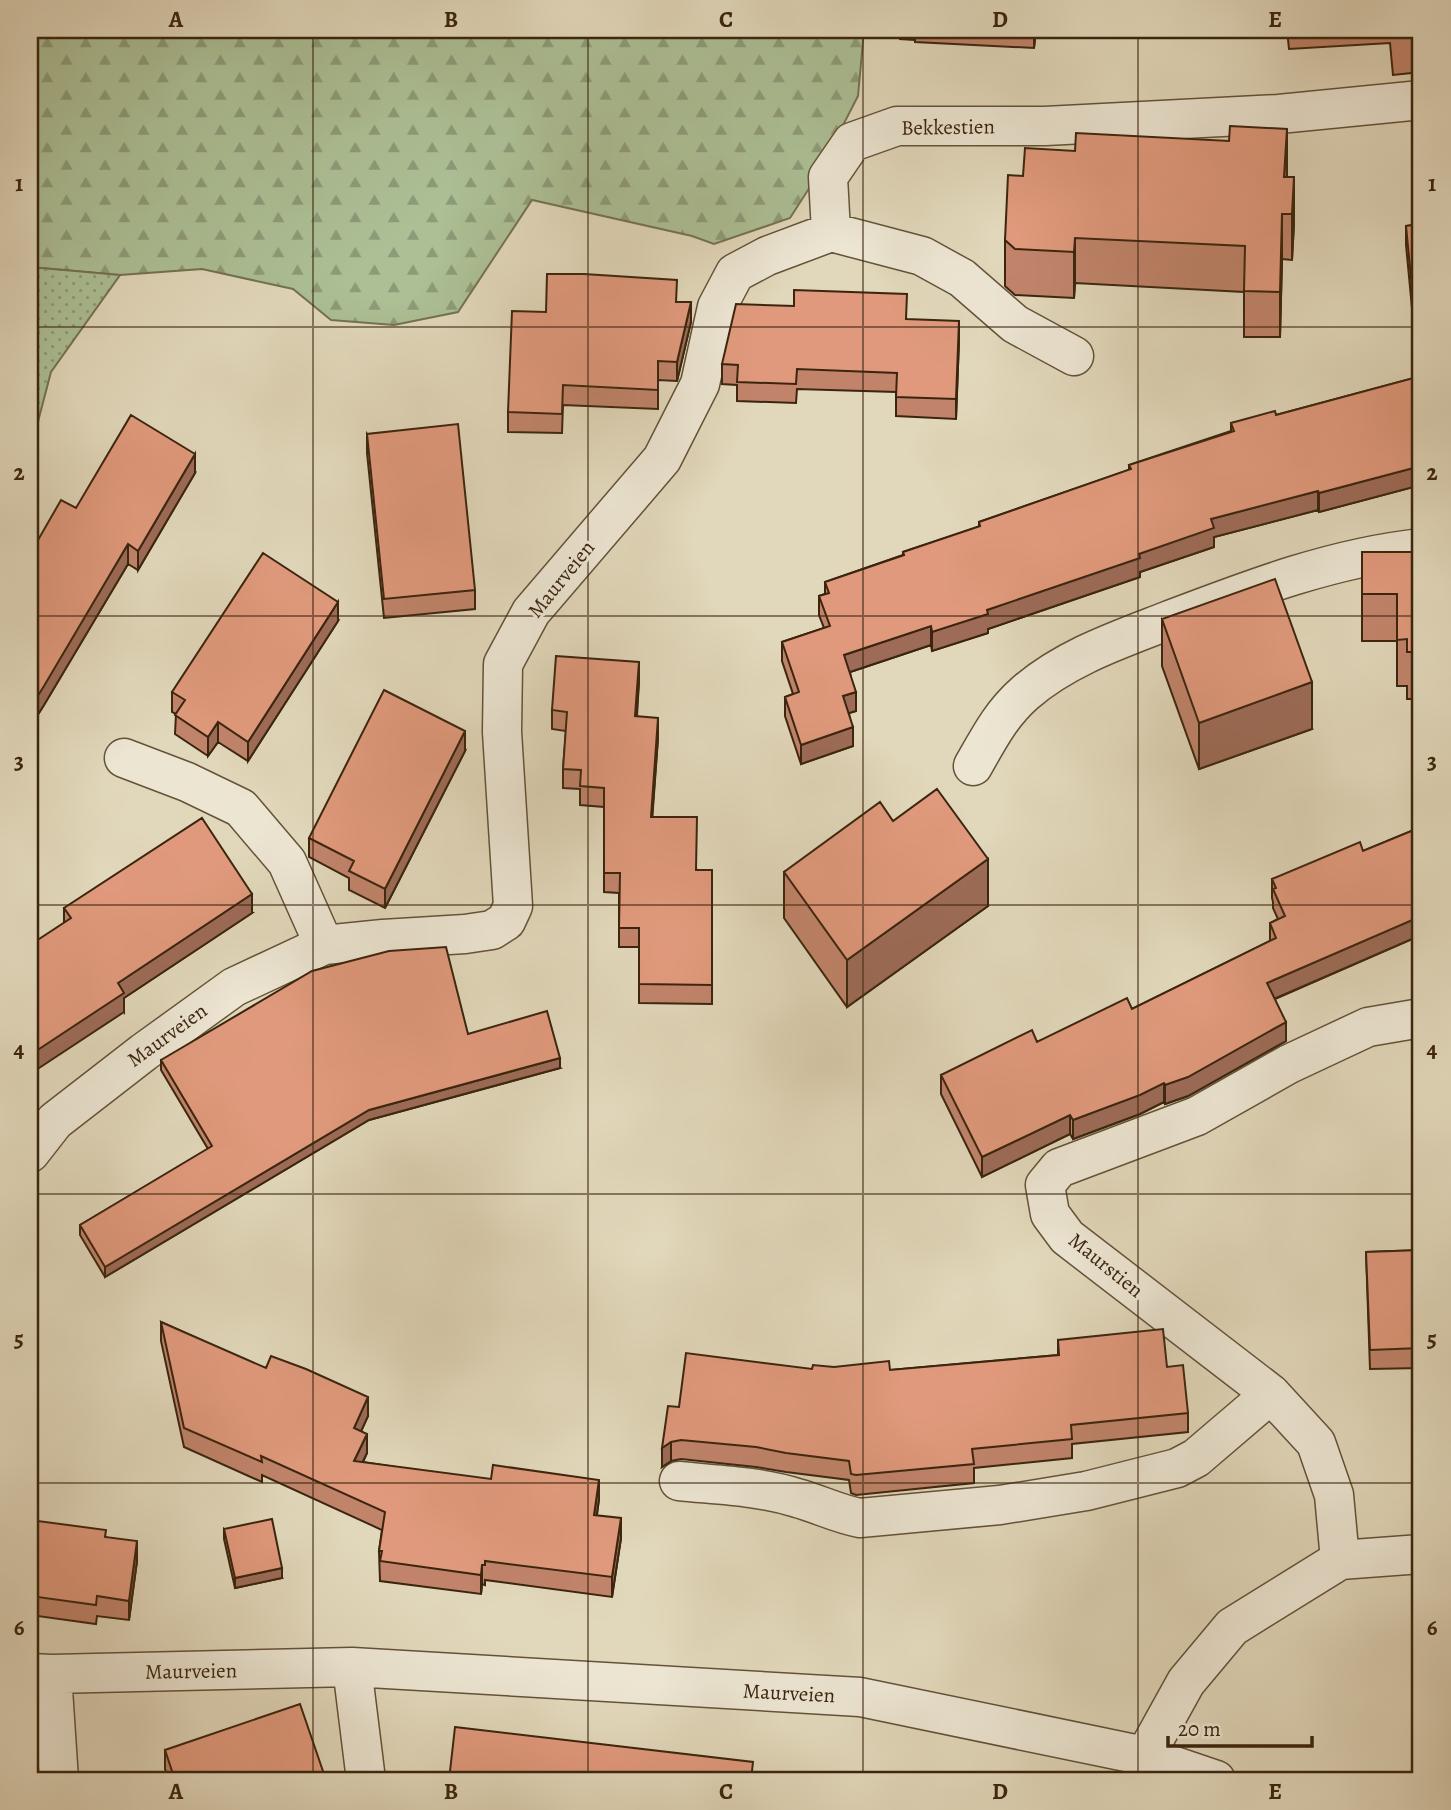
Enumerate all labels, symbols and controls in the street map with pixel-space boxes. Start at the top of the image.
text: A [168,4,184,35]
text: B [444,4,458,35]
text: C [719,4,733,35]
text: D [992,4,1008,35]
text: E [1268,4,1282,35]
street label: Bekkestien [901,112,995,142]
text: 1 [15,168,23,199]
text: 1 [1428,168,1436,199]
text: 2 [13,457,25,488]
text: 2 [1426,457,1438,488]
street label: Maurveien [521,534,601,624]
text: 3 [14,746,24,777]
text: 3 [1427,746,1437,777]
street label: Maurveien [121,997,213,1073]
text: 4 [14,1034,25,1065]
text: 4 [1427,1034,1438,1065]
street label: Maurstien [1063,1226,1149,1304]
text: 5 [14,1323,24,1354]
text: 5 [1427,1323,1437,1354]
text: 6 [14,1612,25,1643]
text: 6 [1427,1612,1438,1643]
street label: Maurveien [145,1656,237,1686]
street label: Maurveien [742,1677,836,1709]
scale bar [1168,1705,1311,1749]
text: 20 m [1178,1715,1221,1743]
text: A [168,1776,184,1807]
text: B [444,1776,458,1807]
text: C [719,1776,733,1807]
text: D [992,1776,1008,1807]
text: E [1268,1776,1282,1807]

